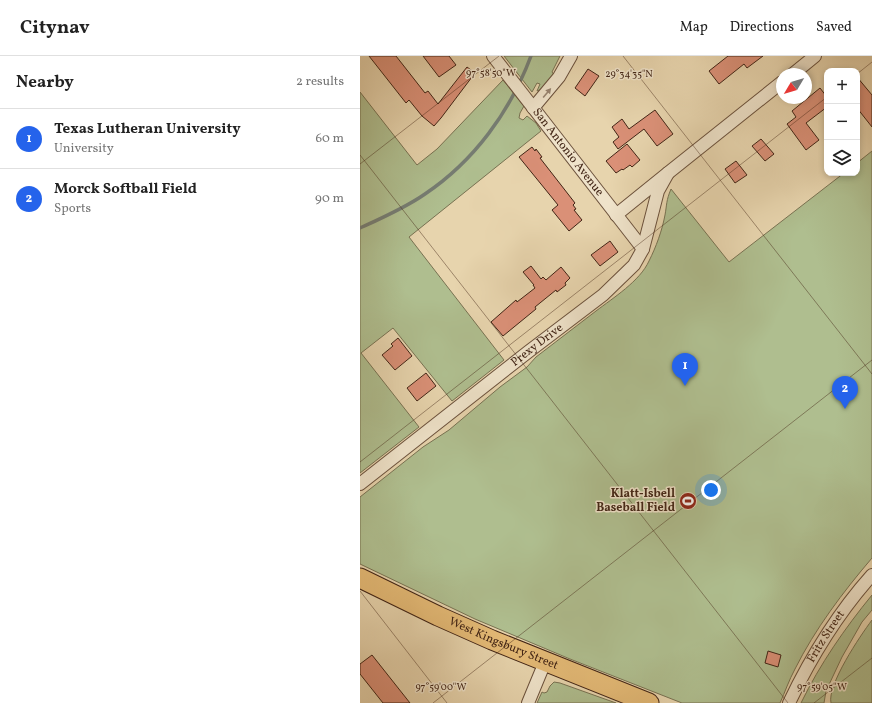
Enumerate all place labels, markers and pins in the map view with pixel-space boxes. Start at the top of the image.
pin: 1 [672,353,698,386]
pin: 2 [832,376,858,409]
place label: Klatt-Isbell Baseball Field [596,486,676,516]
sports icon: Klatt-Isbell Baseball Field [678,491,698,511]

